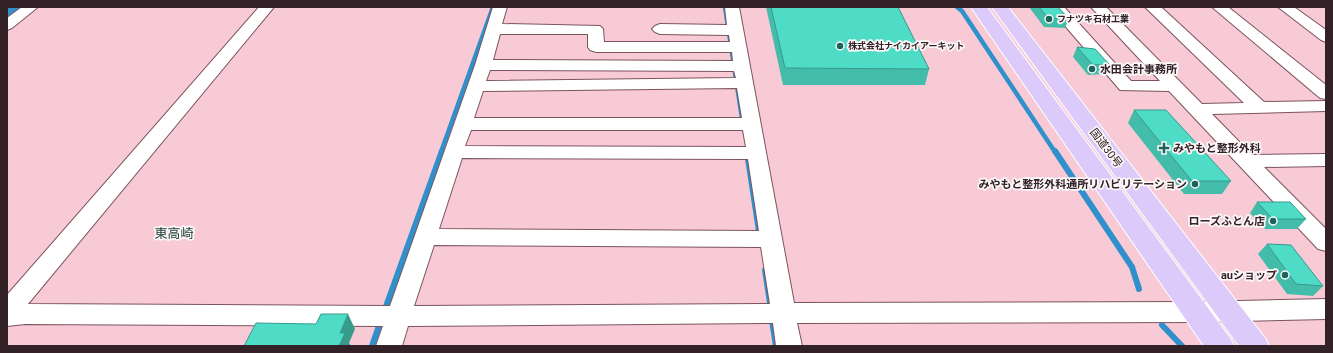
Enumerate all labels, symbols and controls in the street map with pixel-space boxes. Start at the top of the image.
place label: フナツキ石材工業 [1057,13,1129,24]
marker: フナツキ石材工業 [1044,14,1054,24]
place label: 株式会社ナイカイアーキット [848,40,964,51]
marker: 株式会社ナイカイアーキット [835,41,845,51]
place label: 水田会計事務所 [1100,63,1177,76]
marker: 水田会計事務所 [1087,64,1097,74]
street label: 国道30号 [1087,126,1125,170]
marker: みやもと整形外科 [1158,142,1170,154]
place label: みやもと整形外科 [1173,142,1261,155]
place label: みやもと整形外科通所リハビリテーション [978,178,1187,191]
marker: みやもと整形外科通所リハビリテーション [1190,179,1200,189]
place label: ローズふとん店 [1189,215,1265,228]
marker: ローズふとん店 [1268,216,1278,226]
district label: 東高崎 [154,226,194,241]
place label: auショップ [1221,269,1277,282]
marker: auショップ [1280,270,1290,280]

